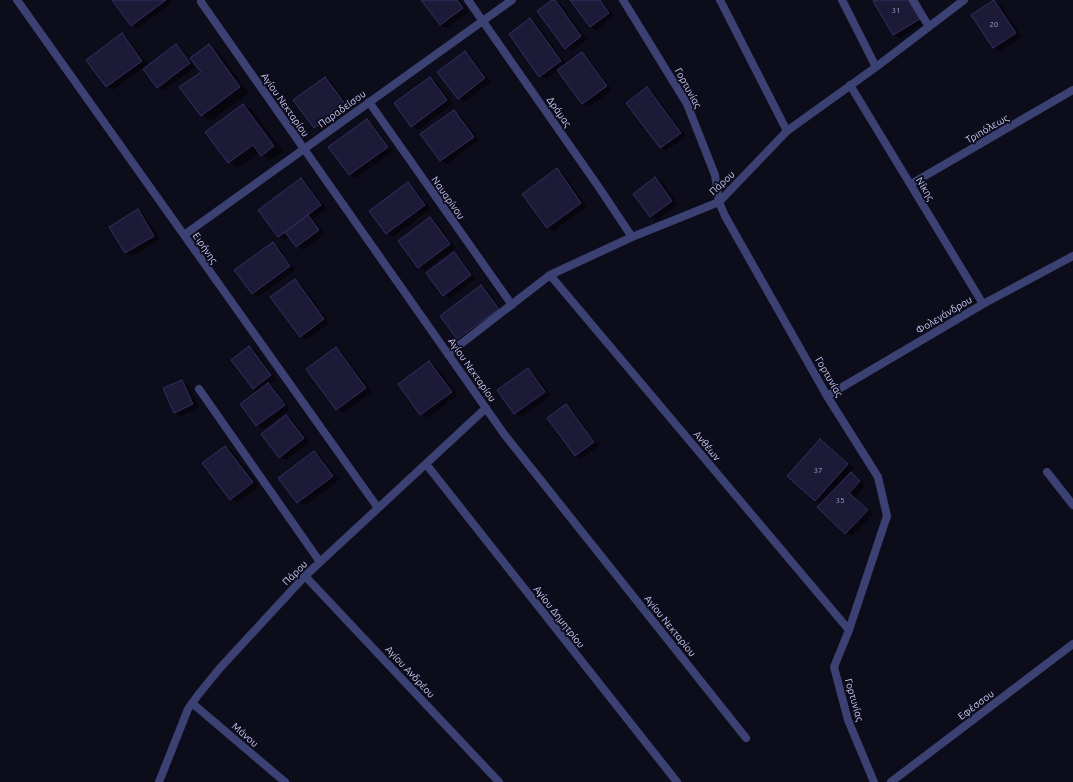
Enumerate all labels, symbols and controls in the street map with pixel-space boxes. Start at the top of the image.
house number: 31 [891,5,901,15]
house number: 20 [989,19,999,29]
street label: Γορτυνίας [672,66,704,110]
street label: Αγίου Νεκταρίου [258,71,312,139]
street label: Παραδείσου [316,88,368,130]
street label: Δράμας [544,94,574,130]
street label: Τριπόλεως [963,112,1011,146]
street label: Πάρου [707,168,737,198]
street label: Ναυαρίνου [429,174,467,222]
street label: Νίκης [913,175,937,203]
street label: Ειρήνης [190,230,220,266]
street label: Φολεγάνδρου [914,294,974,336]
street label: Αγίου Νεκταρίου [445,336,499,404]
street label: Γορτυνίας [813,355,845,399]
street label: Ανθέων [691,429,723,463]
house number: 37 [813,465,823,475]
house number: 35 [835,495,845,505]
street label: Πάρου [280,558,310,588]
street label: Αγίου Δημητρίου [531,584,587,650]
street label: Αγίου Νεκταρίου [642,593,698,659]
street label: Αγίου Ανδρέου [383,643,437,701]
street label: Γορτυνίας [842,677,866,723]
street label: Εφέσσου [956,688,996,722]
street label: Μάνου [229,720,261,750]

